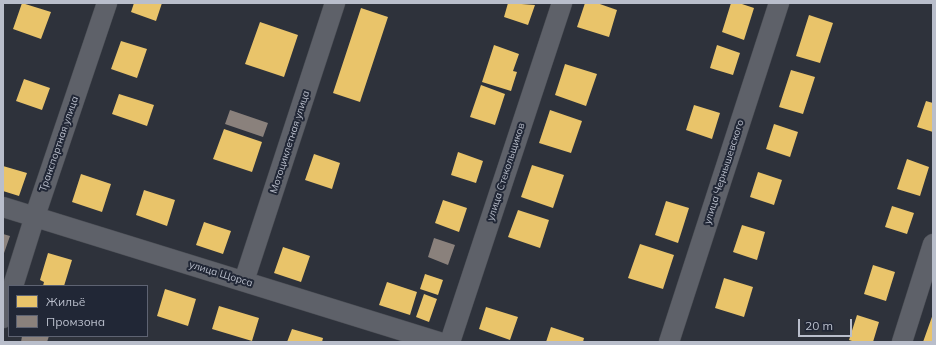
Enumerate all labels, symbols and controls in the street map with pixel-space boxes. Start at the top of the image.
street label: Мотоциклетная улица [268,89,312,195]
street label: Транспортная улица [37,95,81,193]
street label: улица Чернышевского [701,118,747,226]
street label: улица Стекольщиков [484,122,528,222]
street label: улица Щорса [188,259,254,289]
legend [8,285,148,337]
text: Жильё [46,294,85,309]
scale bar [800,311,854,337]
text: Промзона [46,314,105,329]
text: 20 m [805,318,833,333]

